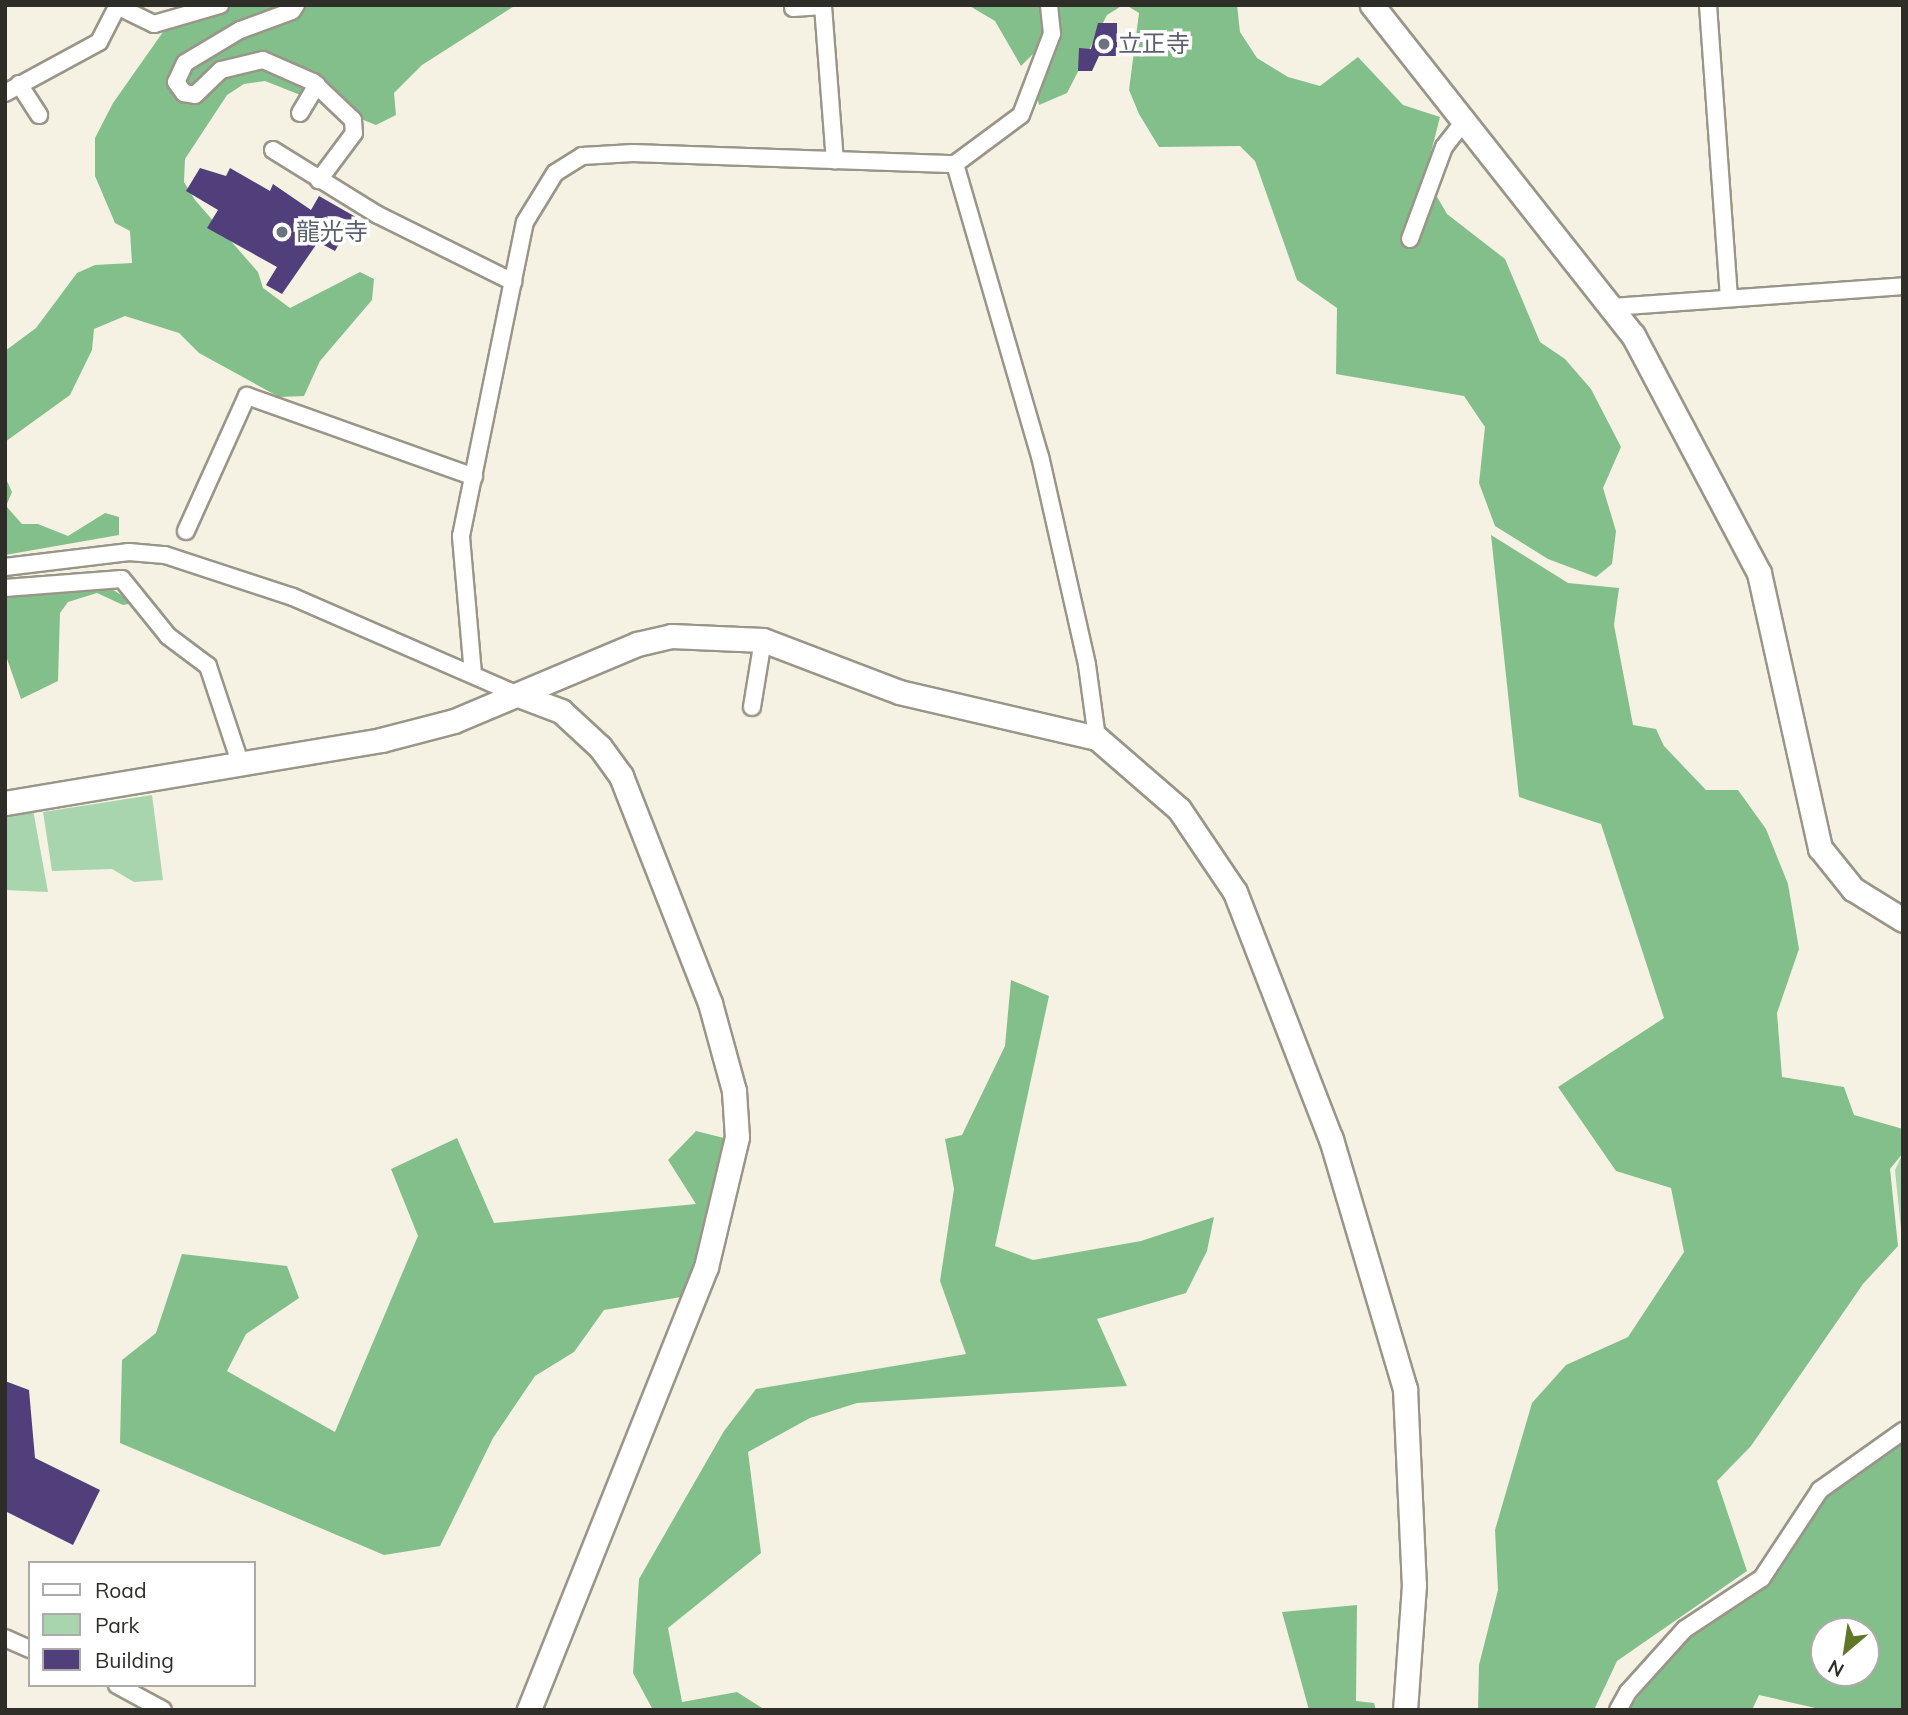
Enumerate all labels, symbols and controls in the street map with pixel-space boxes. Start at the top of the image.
place label: 立正寺 [1118,30,1190,58]
marker: 立正寺 [1096,36,1112,52]
place label: 龍光寺 [296,218,368,246]
marker: 龍光寺 [274,224,290,240]
legend [28,1561,256,1687]
text: Road [95,1577,146,1603]
text: Park [95,1612,139,1638]
north arrow [1810,1617,1880,1687]
text: Building [95,1647,174,1673]
text: N [1824,1655,1848,1683]

